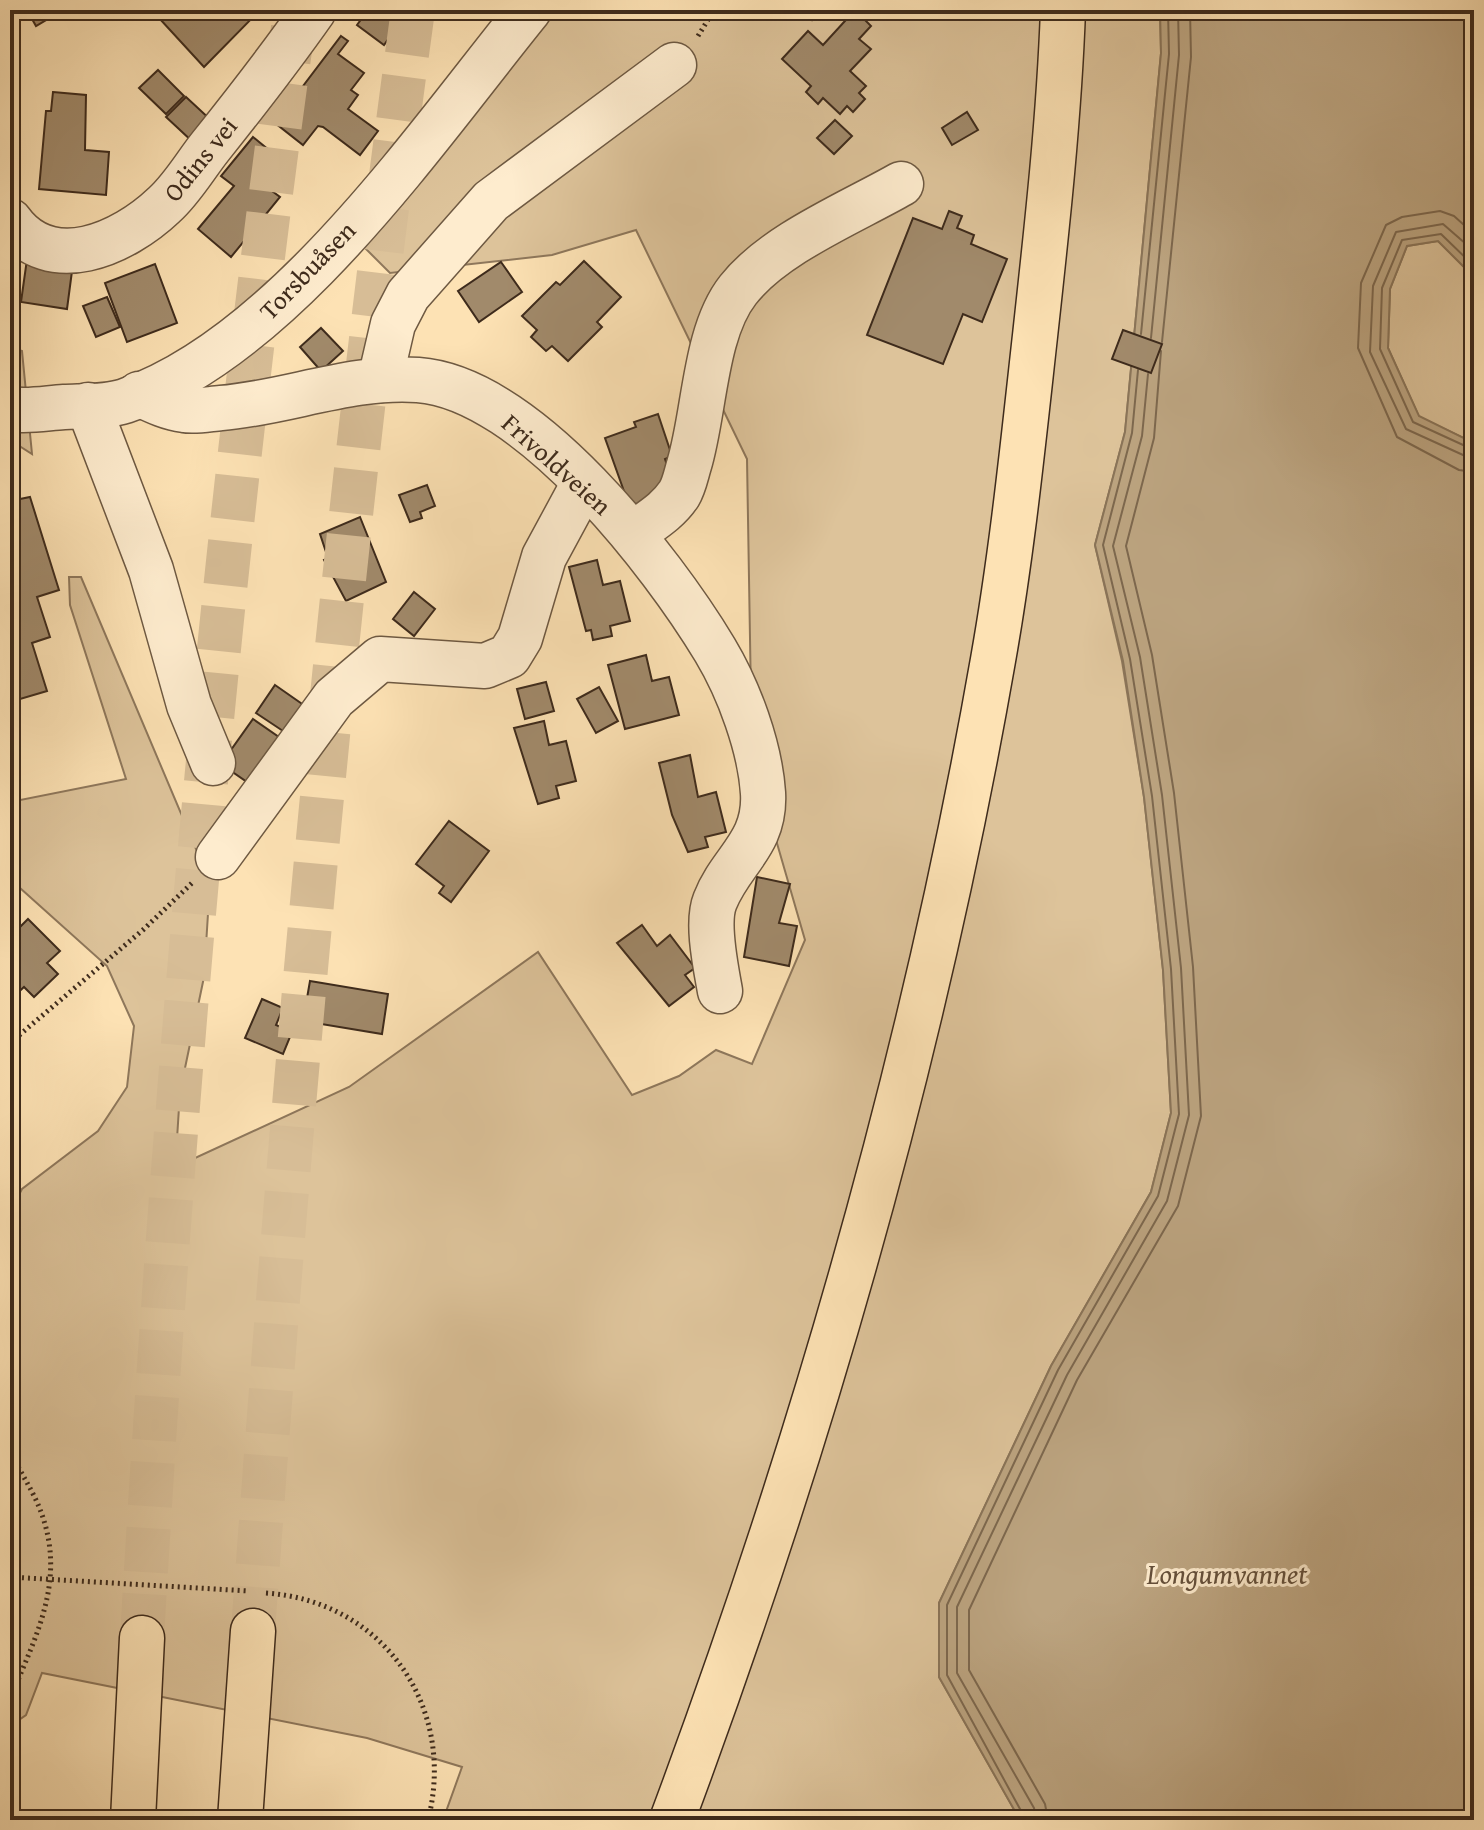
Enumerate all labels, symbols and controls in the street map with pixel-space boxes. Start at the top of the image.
street label: Odins vei [154,108,246,210]
street label: Torsbuåsen [250,211,365,328]
street label: Frivoldveien [493,404,621,524]
water label: Longumvannet [1146,1553,1308,1594]

